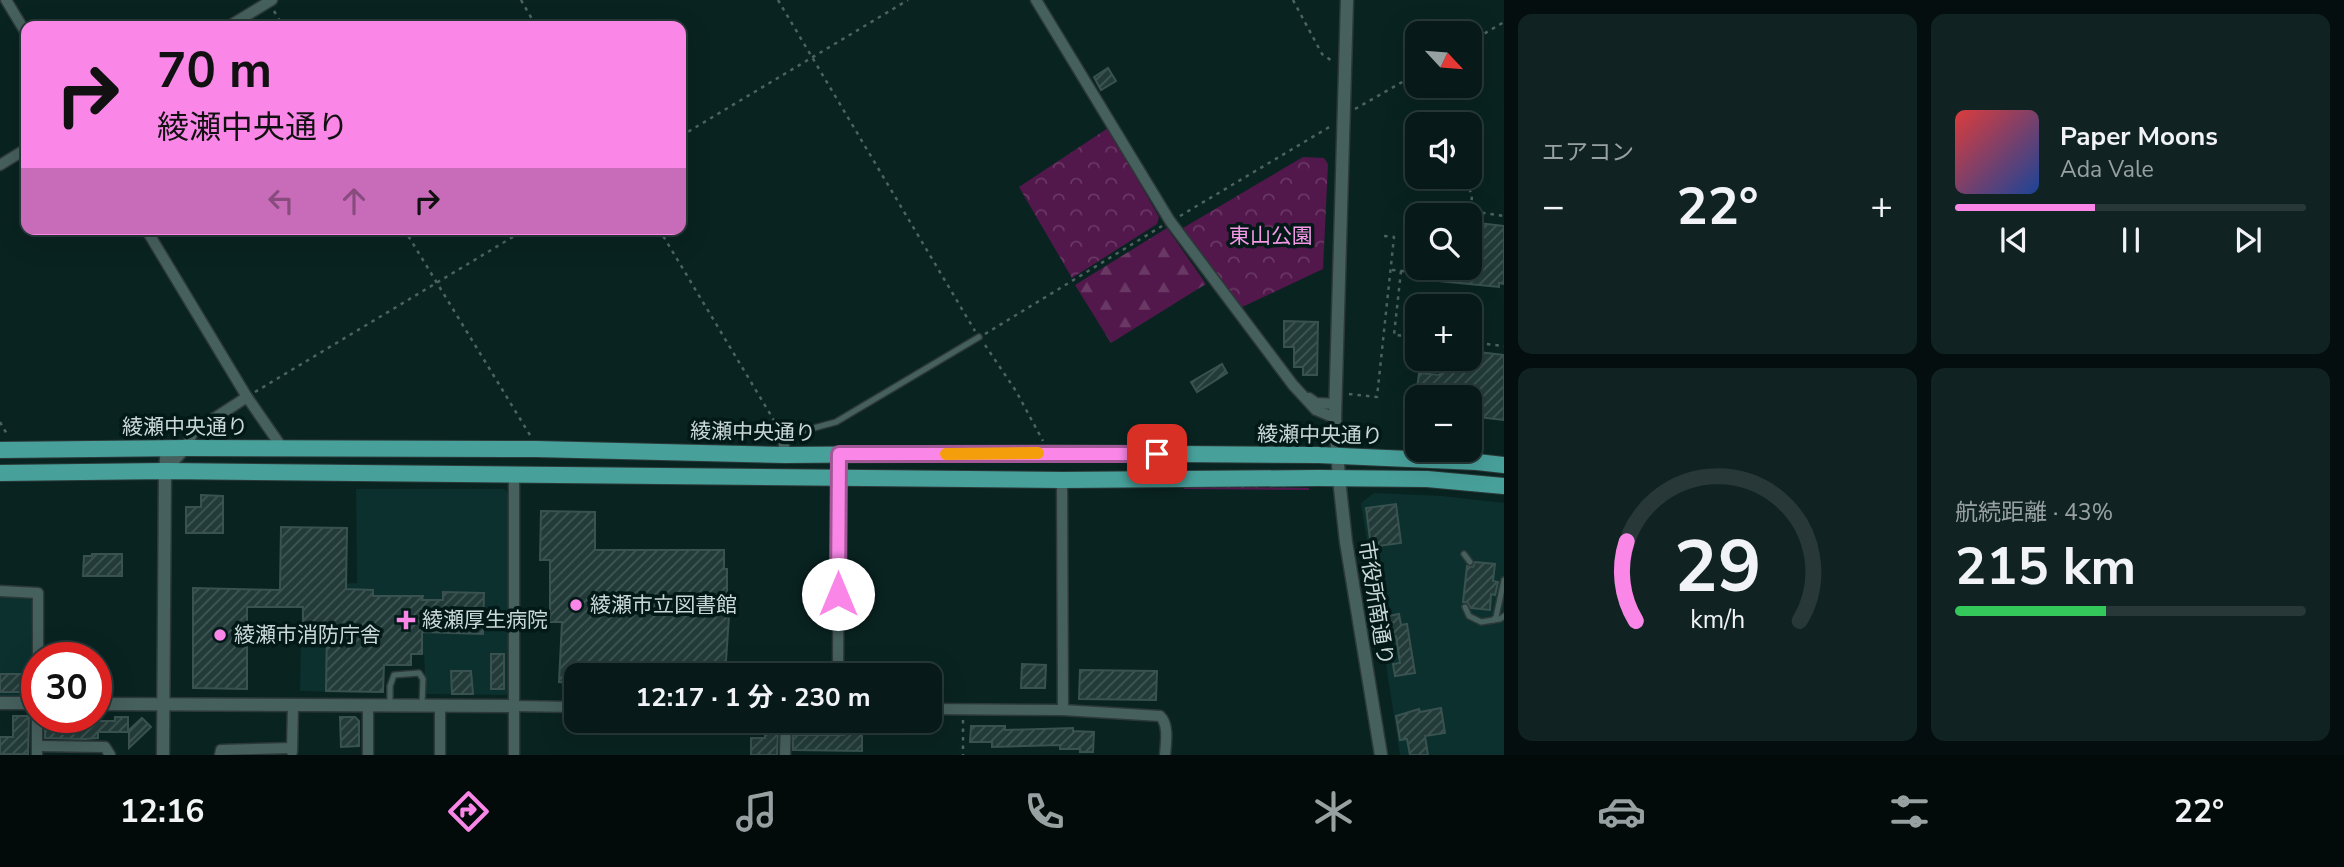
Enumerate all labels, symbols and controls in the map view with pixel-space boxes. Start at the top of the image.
north arrow [1405,21,1482,98]
map controls [1405,21,1482,462]
text: 70 m [157,37,272,104]
icon: right [42,49,133,140]
text: 綾瀬中央通り [157,106,349,149]
button: sound [1405,112,1482,189]
text: Paper Moons [2060,119,2218,154]
text: エアコン [1542,137,1634,168]
text: Ada Vale [2060,154,2154,185]
text: 22° [1676,171,1759,242]
text: − [1542,181,1565,232]
text: + [1870,181,1893,232]
icon: left [262,182,300,220]
icon: ahead [335,182,373,220]
icon: right [408,182,446,220]
button: search [1405,203,1482,280]
icon: previous [1995,221,2033,259]
icon: pause [2112,221,2150,259]
icon: next [2229,221,2267,259]
park label: 東山公園 [1229,222,1313,250]
button: + [1405,294,1482,371]
button: − [1405,385,1482,462]
street label: 綾瀬中央通り [122,413,248,441]
street label: 綾瀬中央通り [690,417,816,447]
street label: 綾瀬中央通り [1257,420,1383,450]
pin [1127,424,1187,484]
icon: arrive [1138,435,1176,473]
text: 航続距離 · 43% [1955,497,2113,528]
text: 29 [1674,517,1761,617]
text: 215 km [1955,531,2136,602]
street label: 市役所南通り [1352,539,1400,667]
position arrow [801,557,875,631]
place label: 綾瀬市立図書館 [590,591,737,619]
marker: 綾瀬市立図書館 [568,597,584,613]
text: km/h [1690,602,1745,636]
place label: 綾瀬厚生病院 [422,606,548,634]
marker: 綾瀬厚生病院 [396,610,416,630]
place label: 綾瀬市消防庁舎 [234,621,381,649]
marker: 綾瀬市消防庁舎 [212,627,228,643]
speed limit sign: 30 [21,642,112,733]
text: 12:17 · 1 分 · 230 m [635,680,871,715]
icon: directions [444,787,493,836]
icon: music [732,787,781,836]
icon: phone [1020,787,1069,836]
icon: climate [1309,787,1358,836]
icon: car [1597,787,1646,836]
icon: filters [1885,787,1934,836]
text: 12:16 [120,790,204,833]
text: 22° [2174,790,2224,833]

